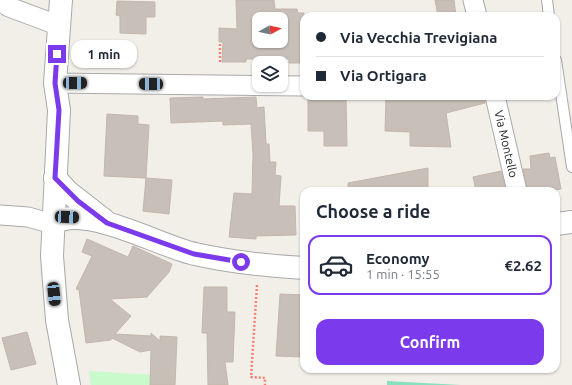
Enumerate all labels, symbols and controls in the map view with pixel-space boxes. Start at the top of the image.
north arrow [252,12,288,48]
map controls [252,12,288,92]
text: Via Vecchia Trevigiana [340,29,497,46]
callout: 1 min [71,40,137,68]
route end [48,45,66,63]
text: 1 min [88,47,120,61]
button: layers [252,56,288,92]
text: Via Ortigara [340,67,427,84]
car [63,77,87,89]
car [139,78,163,90]
street label: Via Montello [492,109,521,179]
text: Choose a ride [316,201,430,221]
car [55,210,79,224]
icon: car [318,247,354,283]
text: Economy [366,250,430,267]
route start [232,253,250,271]
text: €2.62 [504,257,542,274]
text: 1 min · 15:55 [366,267,440,281]
car [47,281,61,307]
button: Confirm [316,319,544,365]

